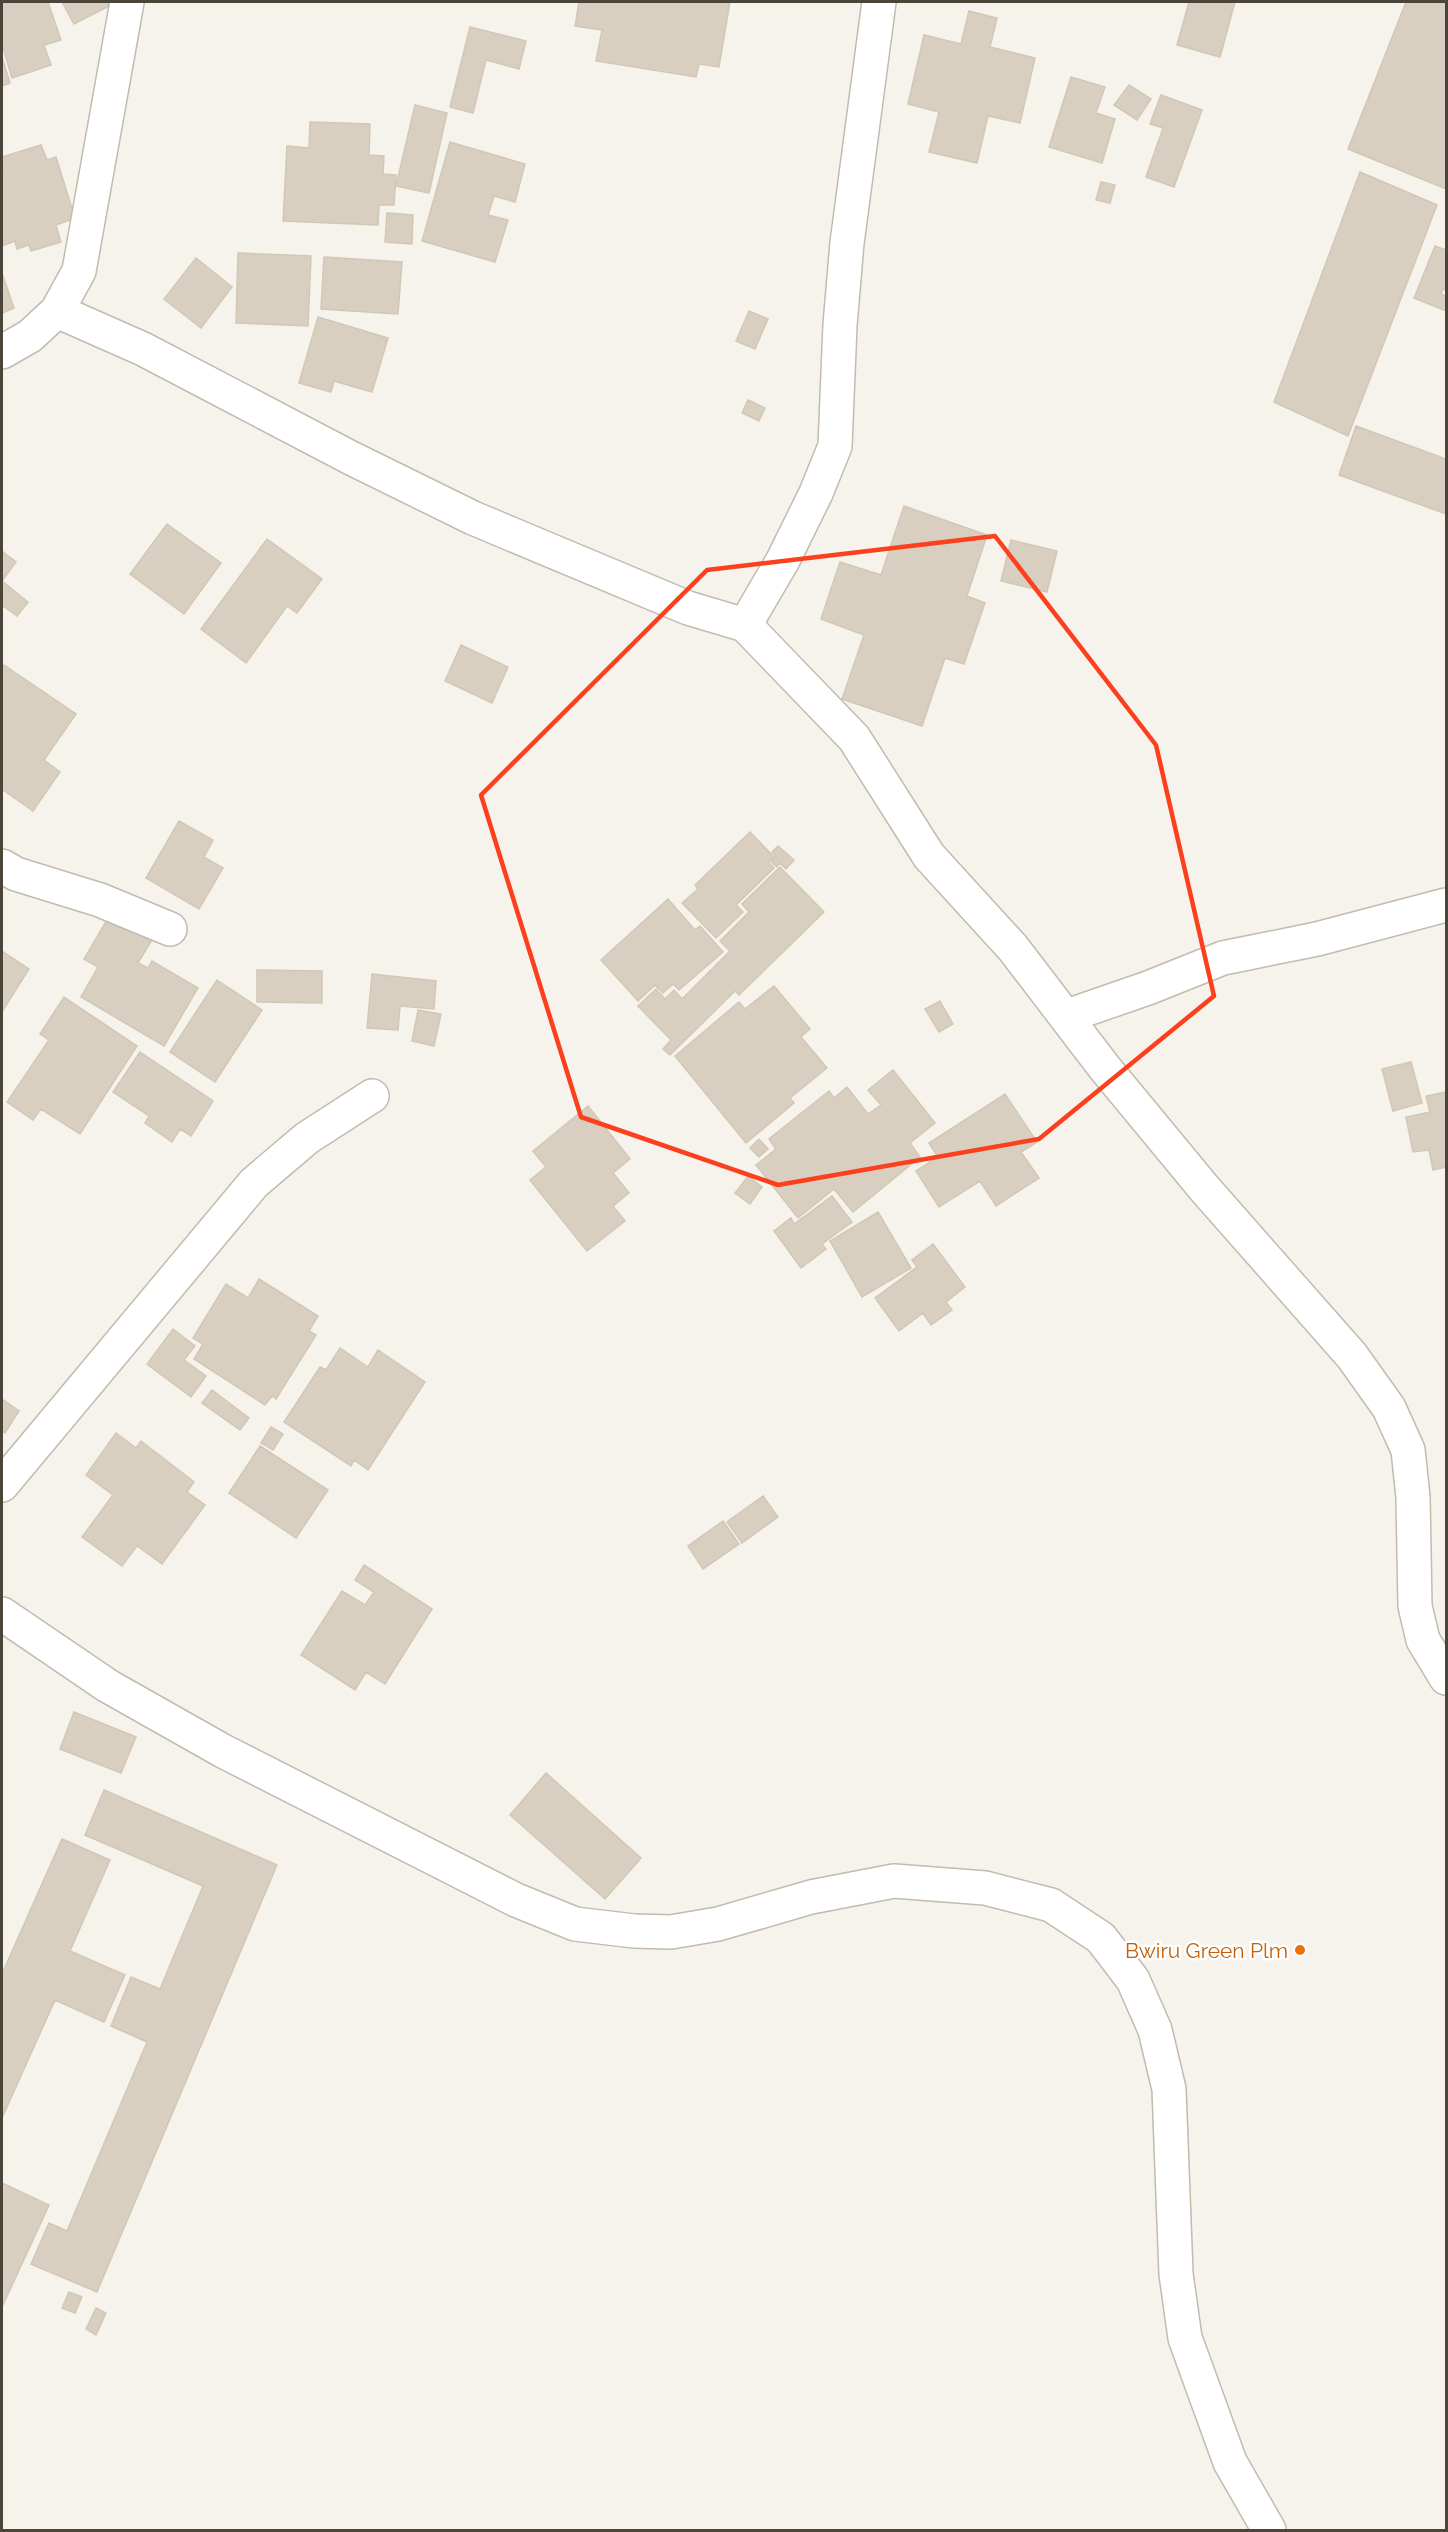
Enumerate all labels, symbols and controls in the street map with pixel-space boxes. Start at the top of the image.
place label: Bwiru Green Plm [1125,1938,1288,1963]
marker: Bwiru Green Plm [1293,1943,1307,1957]

